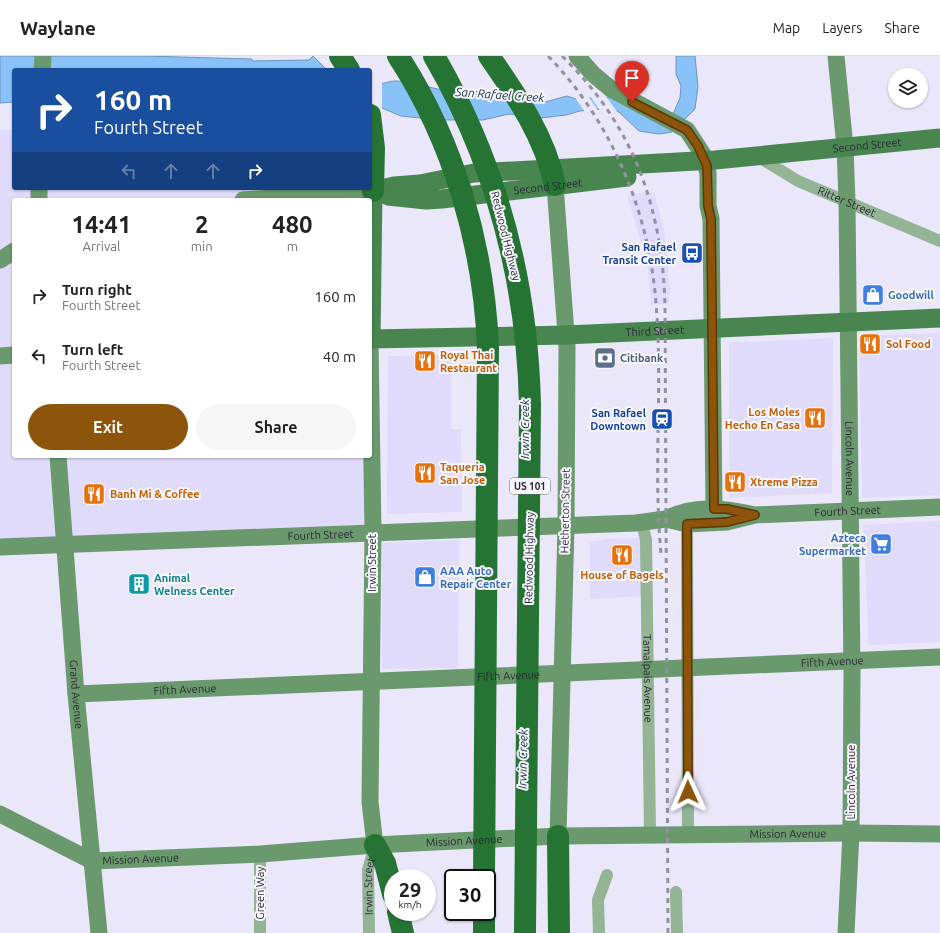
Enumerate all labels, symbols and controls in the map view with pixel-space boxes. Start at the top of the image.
text: Waylane [20,17,96,39]
text: Map [773,20,800,36]
text: Layers [822,20,862,36]
text: Share [884,20,920,36]
pin [615,61,649,102]
icon: arrive [621,67,643,89]
map controls [888,68,928,108]
button: layers [888,68,928,108]
icon: right [28,84,80,136]
text: 160 m [94,84,172,115]
water label: San Rafael Creek [454,85,546,104]
text: Fourth Street [94,117,203,137]
street label: Second Street [832,136,903,154]
icon: left [118,160,140,182]
icon: ahead [160,160,182,182]
icon: ahead [202,160,224,182]
icon: right [244,160,266,182]
street label: Second Street [513,176,584,196]
street label: Ritter Street [816,184,878,219]
street label: Redwood Highway [489,190,523,283]
text: 14:41 [71,211,131,238]
text: 2 [195,211,208,238]
text: 480 [272,211,313,238]
text: Arrival [82,239,120,253]
text: min [191,239,213,253]
text: m [287,239,298,253]
bus stop icon: San Rafael Transit Center [679,240,705,266]
place label: San Rafael Transit Center [602,241,677,266]
text: Turn right [62,281,132,298]
shop icon: Goodwill [860,282,886,308]
icon: right [28,285,50,307]
text: 160 m [314,288,356,305]
place label: Goodwill [888,289,934,301]
text: Fourth Street [62,298,141,312]
street label: Third Street [625,324,685,338]
restaurant icon: Sol Food [857,331,883,357]
place label: Sol Food [886,338,931,350]
text: Turn left [62,341,123,358]
icon: left [28,345,50,367]
bank icon: Citibank [592,345,618,371]
text: 40 m [323,348,356,365]
restaurant icon: Royal Thai Restaurant [412,348,438,374]
place label: Royal Thai Restaurant [440,349,497,374]
place label: Citibank [620,352,664,364]
text: Fourth Street [62,358,141,372]
water label: Irwin Creek [518,398,531,459]
button: Exit [28,404,188,450]
button: Share [196,404,356,450]
restaurant icon: Los Moles Hecho En Casa [802,405,828,431]
station icon: San Rafael Downtown [649,406,675,432]
place label: Los Moles Hecho En Casa [725,406,800,431]
place label: San Rafael Downtown [590,407,647,432]
street label: Lincoln Avenue [843,421,856,496]
restaurant icon: Taqueria San Jose [412,460,438,486]
place label: Taqueria San Jose [440,461,485,486]
street label: Hetherton Street [558,468,572,554]
restaurant icon: Xtreme Pizza [722,469,748,495]
place label: Xtreme Pizza [750,476,818,488]
road number: US 101 [510,478,550,494]
restaurant icon: Banh Mi & Coffee [81,481,107,507]
place label: Banh Mi & Coffee [110,488,200,500]
street label: Fourth Street [814,504,882,518]
street label: Redwood Highway [522,511,536,604]
street label: Fourth Street [287,528,355,542]
supermarket icon: Azteca Supermarket [868,531,894,557]
place label: Azteca Supermarket [799,532,866,557]
street label: Irwin Street [366,533,378,592]
restaurant icon: House of Bagels [609,542,635,568]
shop icon: AAA Auto Repair Center [412,564,438,590]
place label: AAA Auto Repair Center [440,565,512,590]
place label: House of Bagels [580,569,664,581]
building icon: Animal Welness Center [126,571,152,597]
place label: Animal Welness Center [154,572,235,597]
street label: Tamalpais Avenue [641,634,654,723]
street label: Fifth Avenue [801,654,864,669]
street label: Grand Avenue [67,659,85,729]
street label: Fifth Avenue [477,668,540,683]
street label: Fifth Avenue [153,682,217,697]
water label: Irwin Creek [515,728,530,789]
street label: Lincoln Avenue [845,745,857,819]
position arrow [667,771,709,813]
street label: Mission Avenue [749,827,826,840]
street label: Mission Avenue [425,833,503,848]
street label: Mission Avenue [102,851,179,867]
street label: Irwin Street [362,855,377,915]
street label: Green Way [254,866,266,920]
speed limit sign: 30 [444,869,496,921]
text: 29 [399,878,421,901]
text: km/h [398,899,422,910]

